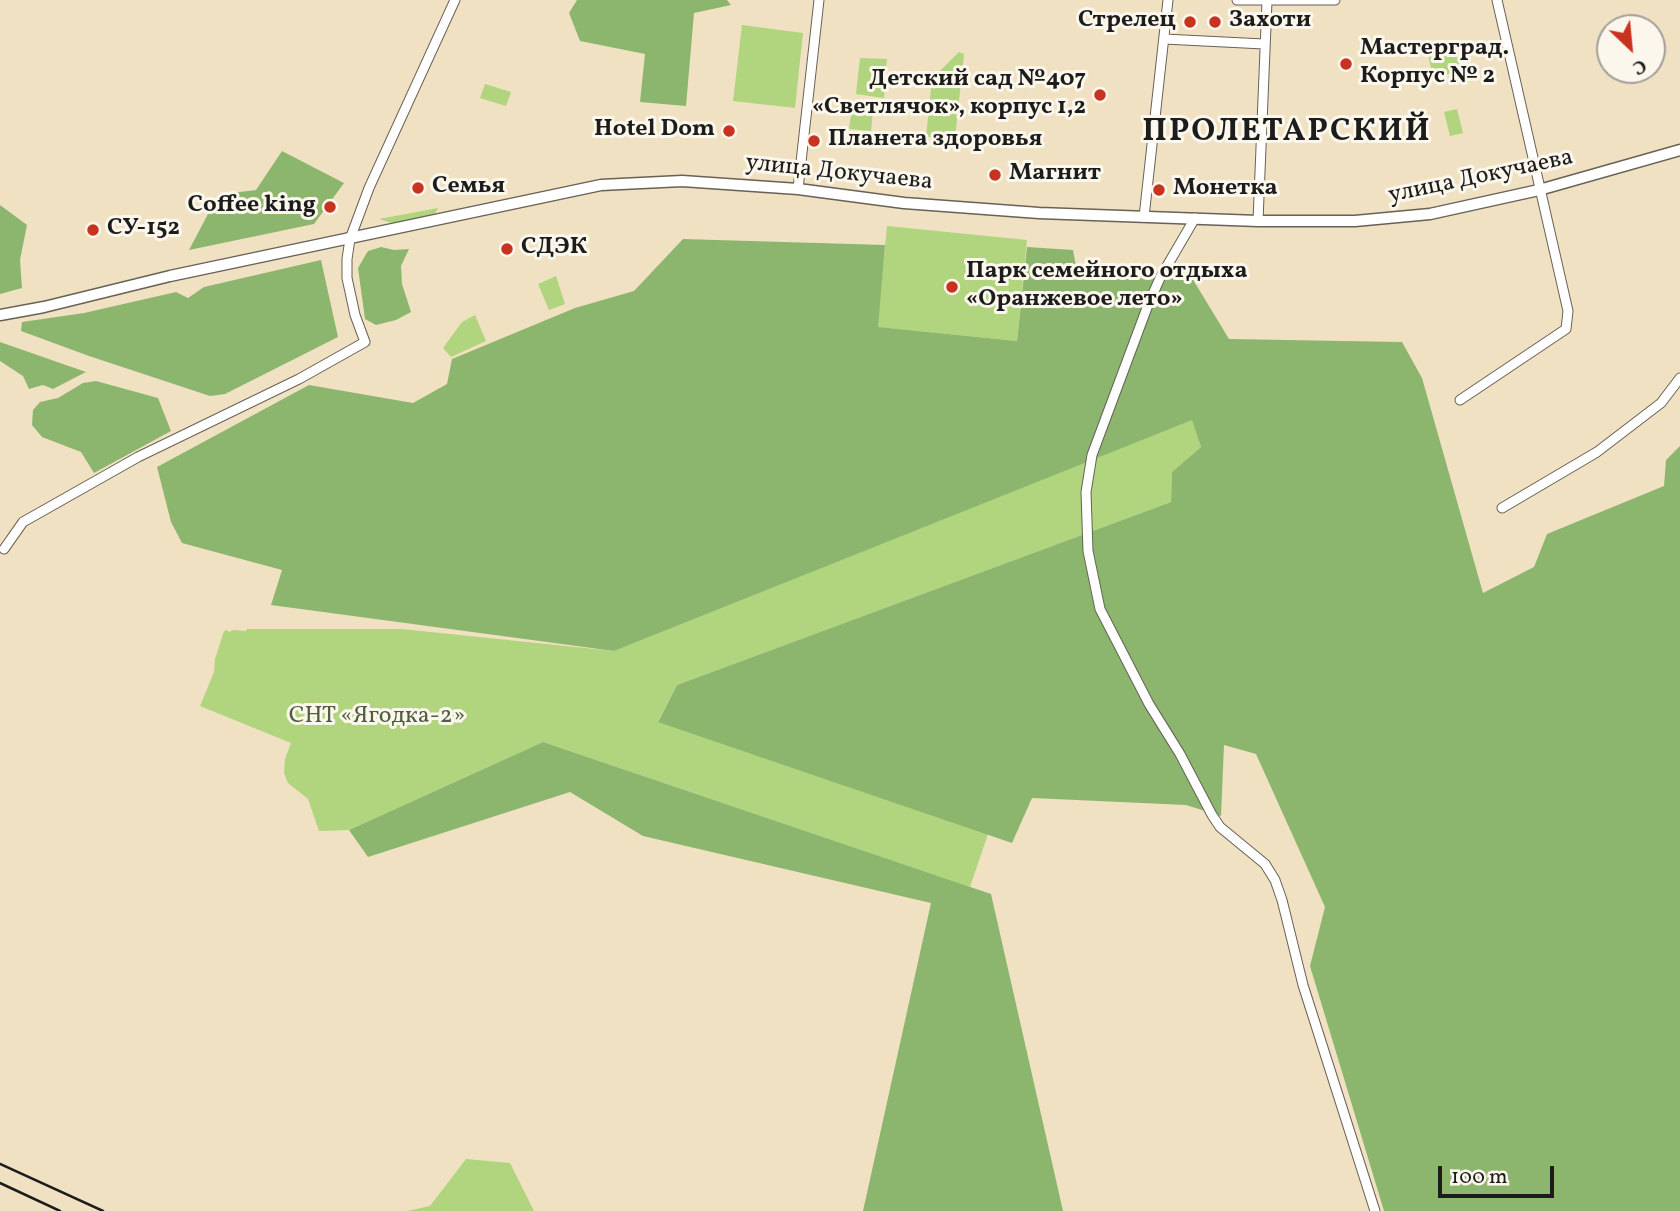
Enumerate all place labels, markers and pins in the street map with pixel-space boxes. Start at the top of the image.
place label: Стрелец [1078,8,1176,36]
place label: Захоти [1229,8,1311,36]
marker: Стрелец [1182,14,1198,30]
marker: Захоти [1207,14,1223,30]
place label: Мастерград. Корпус № 2 [1360,36,1509,92]
marker: Мастерград. Корпус № 2 [1338,56,1354,72]
place label: Детский сад №407 «Светлячок», корпус 1,2 [812,67,1086,123]
marker: Детский сад №407 «Светлячок», корпус 1,2 [1092,87,1108,103]
place label: Hotel Dom [594,117,715,145]
marker: Hotel Dom [721,123,737,139]
place label: Планета здоровья [828,127,1042,155]
marker: Планета здоровья [806,133,822,149]
place label: Магнит [1009,161,1101,189]
marker: Магнит [987,167,1003,183]
place label: Семья [432,174,505,202]
place label: Монетка [1173,176,1278,204]
marker: Семья [410,180,426,196]
marker: Монетка [1151,182,1167,198]
place label: Coffee king [188,193,316,221]
marker: Coffee king [322,199,338,215]
place label: СУ-152 [107,216,180,244]
marker: СУ-152 [85,222,101,238]
place label: СДЭК [521,235,587,263]
marker: СДЭК [499,241,515,257]
place label: Парк семейного отдыха «Оранжевое лето» [966,259,1248,315]
marker: Парк семейного отдыха «Оранжевое лето» [944,279,960,295]

